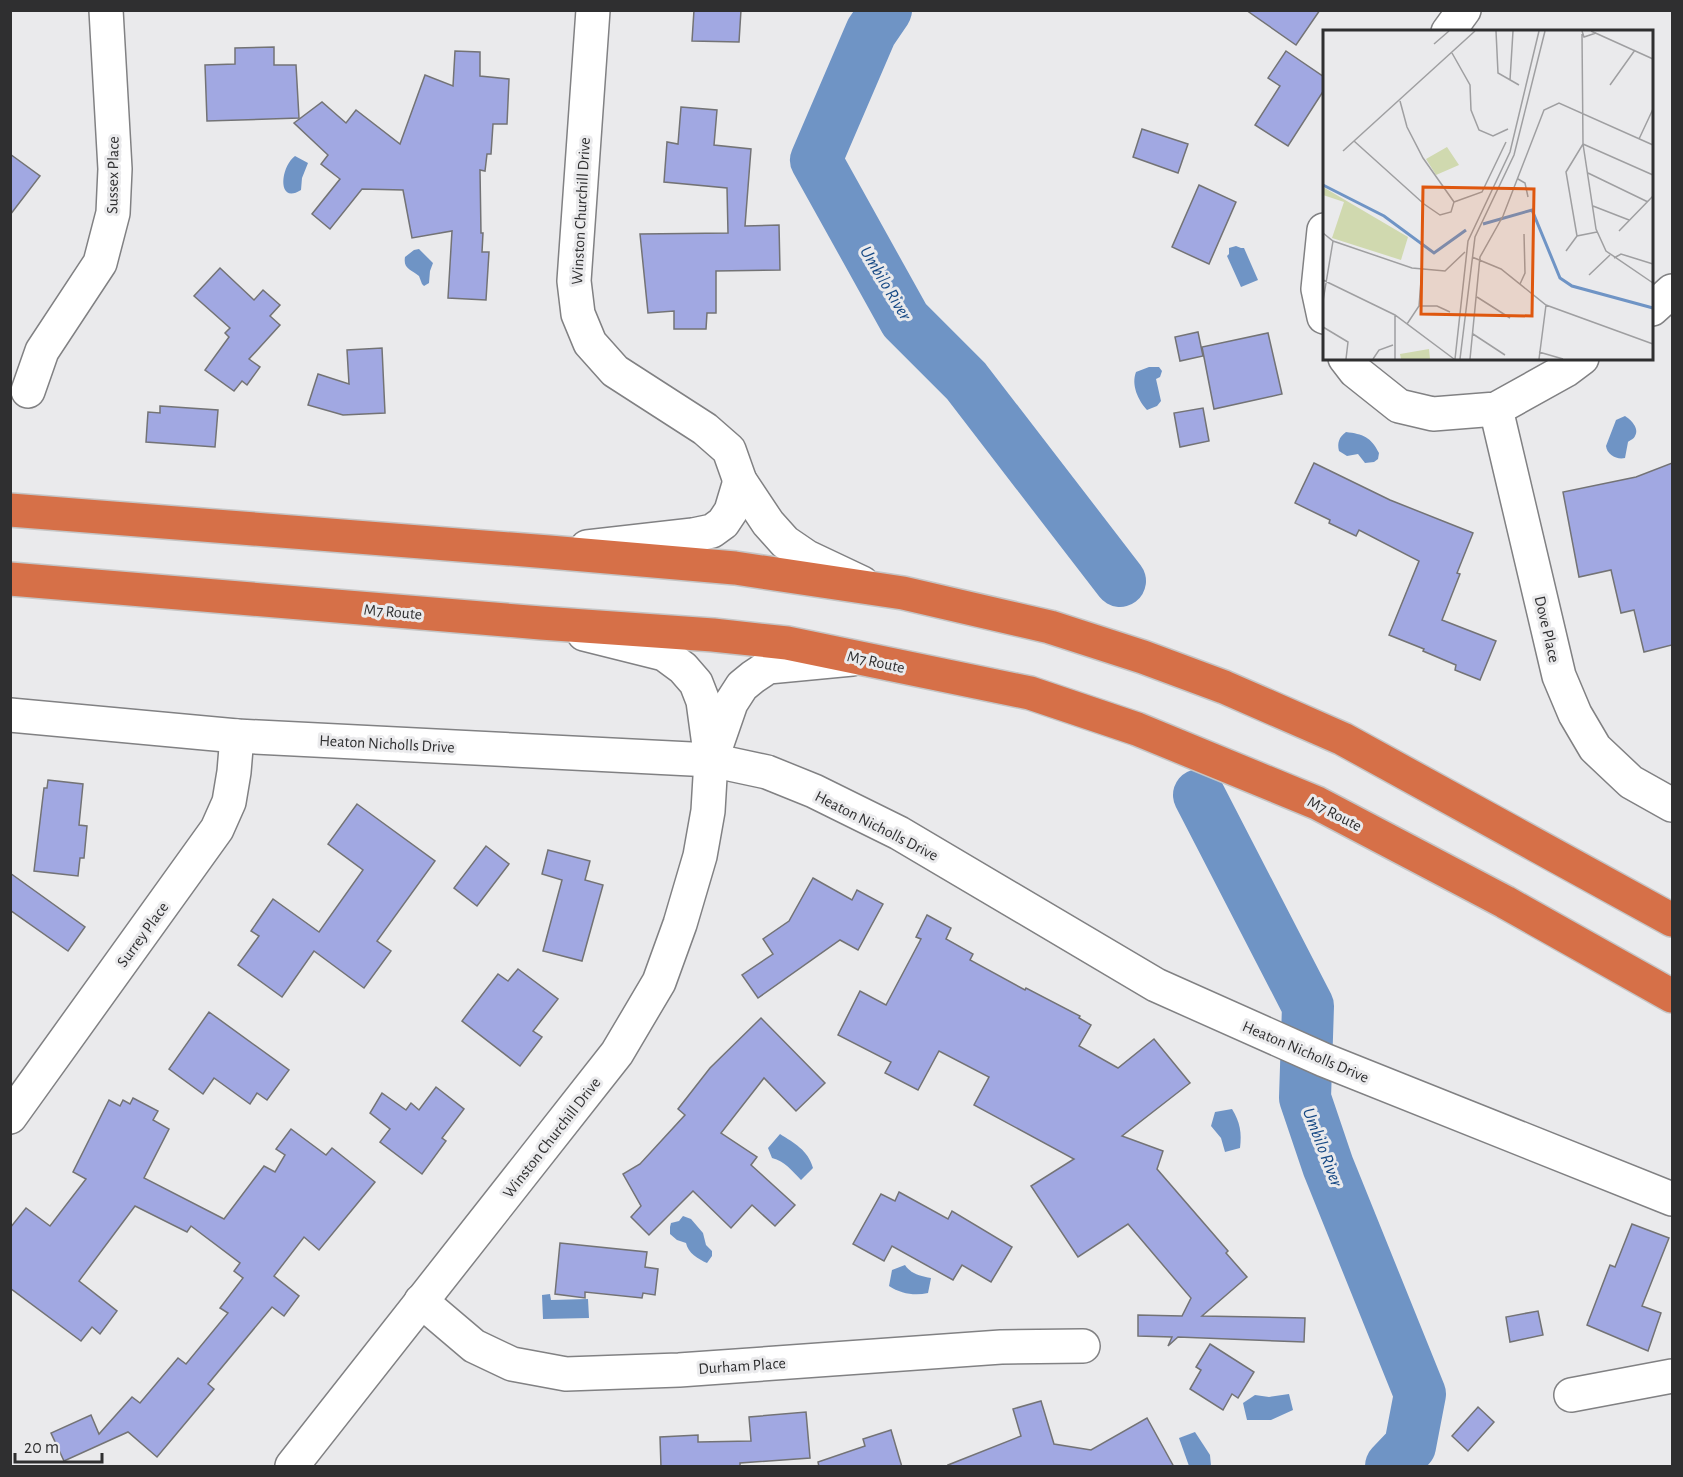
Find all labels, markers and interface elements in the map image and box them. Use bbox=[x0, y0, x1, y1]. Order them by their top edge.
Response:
inset map bbox=[1323, 30, 1653, 360]
street label: Sussex Place bbox=[104, 136, 122, 214]
street label: Winston Churchill Drive bbox=[569, 137, 593, 285]
water label: Umbilo River bbox=[856, 243, 915, 325]
street label: Dove Place bbox=[1532, 594, 1562, 664]
street label: M7 Route bbox=[363, 601, 423, 623]
street label: M7 Route bbox=[846, 648, 906, 676]
street label: Heaton Nicholls Drive bbox=[319, 732, 455, 756]
street label: Heaton Nicholls Drive bbox=[812, 788, 941, 864]
street label: M7 Route bbox=[1305, 793, 1364, 834]
street label: Surrey Place bbox=[114, 899, 172, 971]
street label: Heaton Nicholls Drive bbox=[1240, 1018, 1371, 1086]
street label: Winston Churchill Drive bbox=[500, 1074, 604, 1201]
water label: Umbilo River bbox=[1299, 1105, 1346, 1190]
street label: Durham Place bbox=[698, 1355, 786, 1377]
scale bar bbox=[15, 1426, 102, 1464]
text: 20 m bbox=[24, 1439, 59, 1457]

